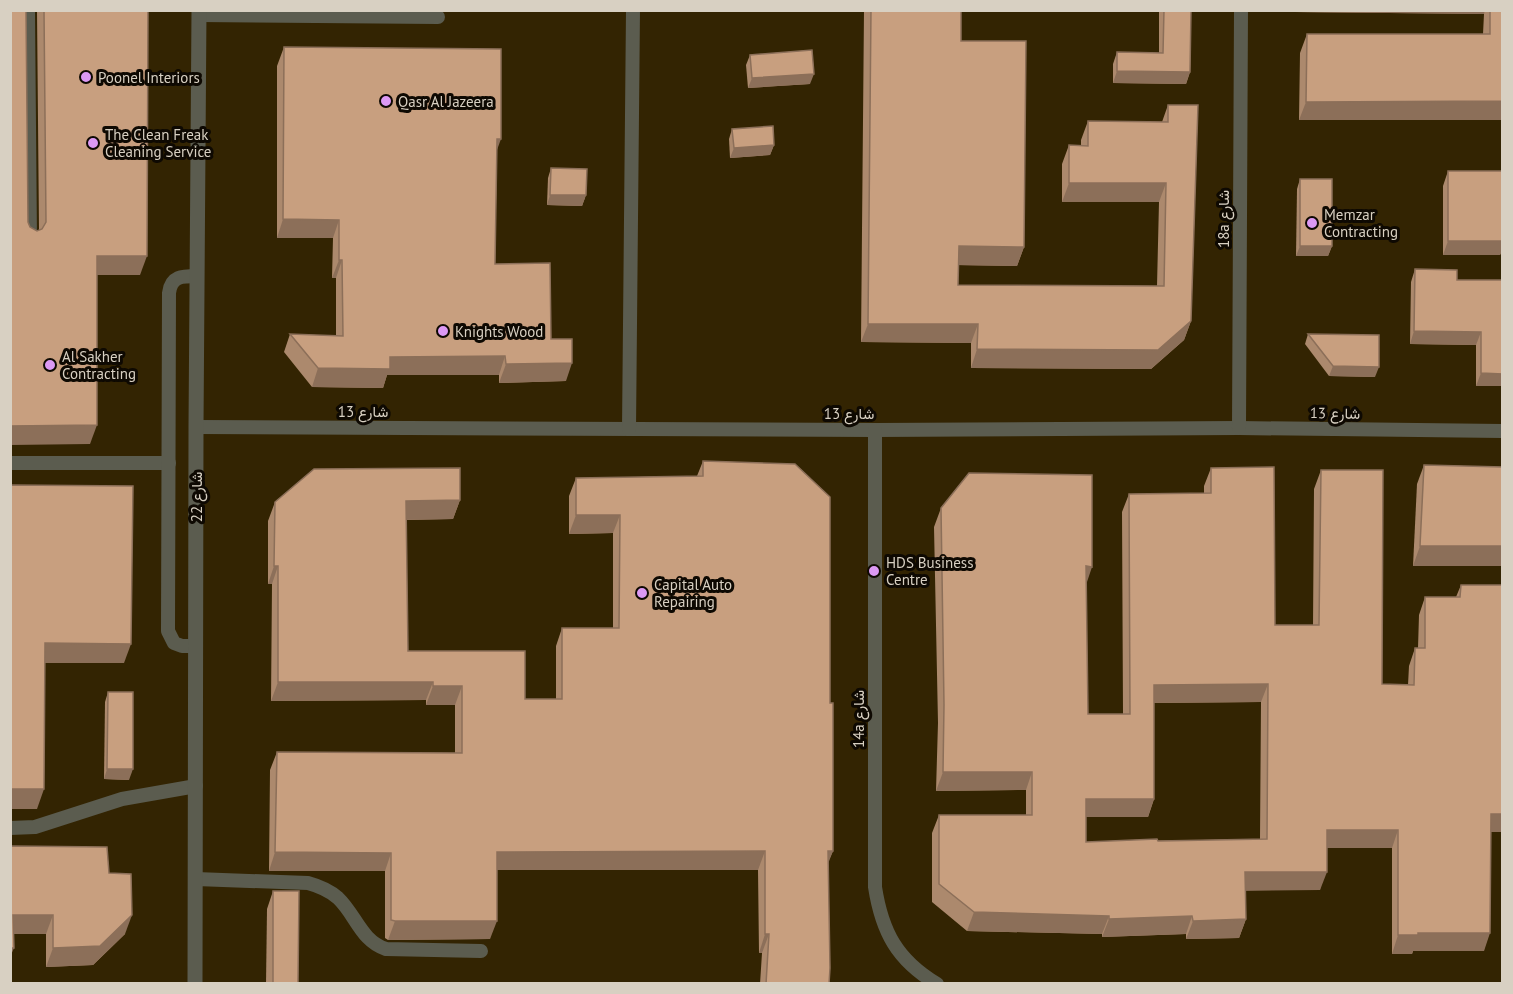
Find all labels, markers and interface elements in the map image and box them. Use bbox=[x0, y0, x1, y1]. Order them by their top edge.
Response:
place label: Poonel Interiors bbox=[98, 68, 200, 87]
marker: Poonel Interiors bbox=[79, 70, 93, 84]
place label: Qasr Al Jazeera bbox=[398, 92, 494, 111]
marker: Qasr Al Jazeera bbox=[379, 94, 393, 108]
place label: The Clean Freak Cleaning Service bbox=[105, 125, 211, 161]
marker: The Clean Freak Cleaning Service bbox=[86, 136, 100, 150]
street label: 18a شارع bbox=[1214, 190, 1235, 248]
place label: Memzar Contracting bbox=[1324, 205, 1398, 241]
marker: Memzar Contracting bbox=[1305, 216, 1319, 230]
place label: Knights Wood bbox=[455, 322, 543, 341]
marker: Knights Wood bbox=[436, 324, 450, 338]
place label: Al Sakher Contracting bbox=[62, 347, 136, 383]
marker: Al Sakher Contracting bbox=[43, 358, 57, 372]
street label: شارع 13 bbox=[338, 402, 388, 423]
street label: شارع 13 bbox=[1310, 403, 1361, 425]
street label: شارع 13 bbox=[824, 404, 874, 425]
street label: شارع 22 bbox=[187, 472, 208, 522]
place label: HDS Business Centre bbox=[886, 553, 974, 589]
marker: HDS Business Centre bbox=[867, 564, 881, 578]
place label: Capital Auto Repairing bbox=[654, 575, 732, 611]
marker: Capital Auto Repairing bbox=[635, 586, 649, 600]
street label: 14a شارع bbox=[849, 690, 870, 748]

